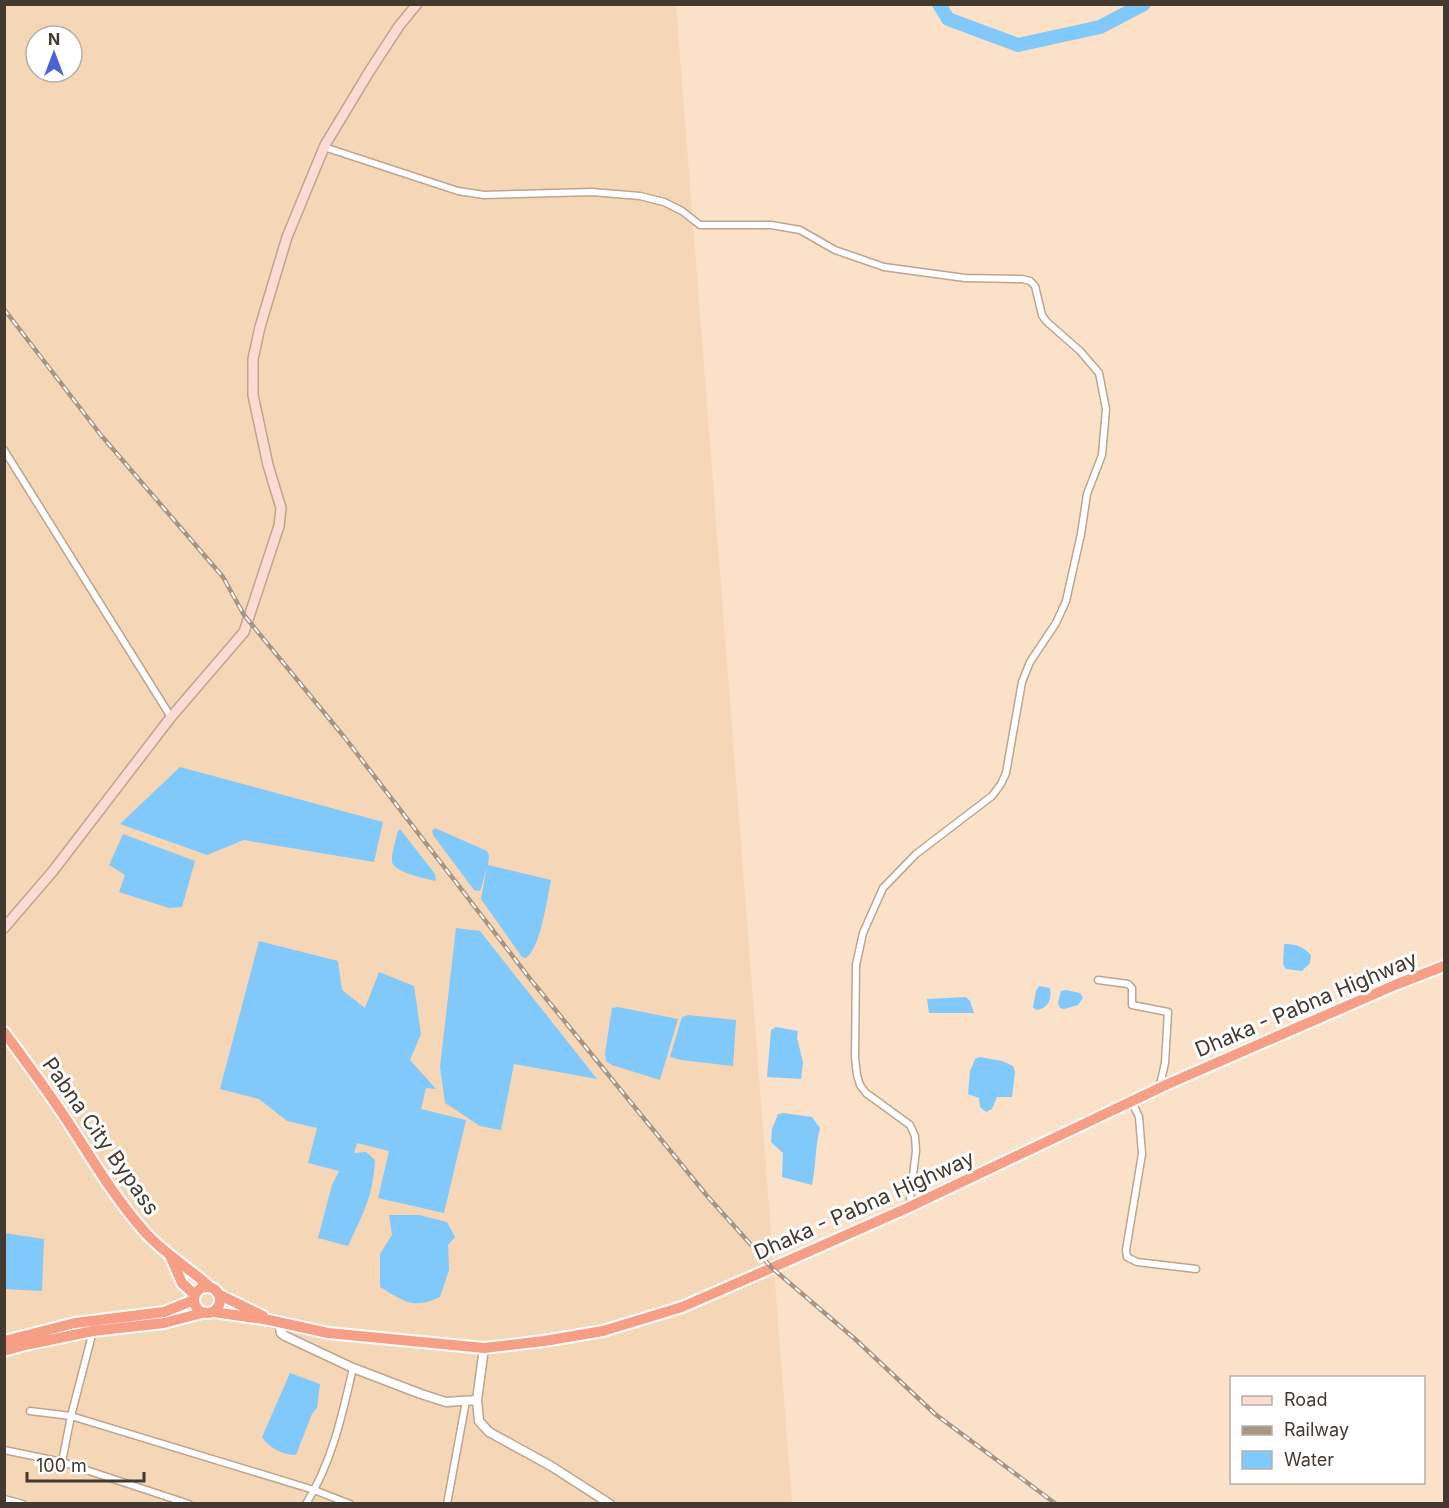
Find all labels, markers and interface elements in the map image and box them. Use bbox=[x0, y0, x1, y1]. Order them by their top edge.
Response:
north arrow bbox=[24, 24, 84, 84]
text: N bbox=[48, 29, 60, 49]
street label: Dhaka - Pabna Highway bbox=[1191, 946, 1421, 1062]
street label: Pabna City Bypass bbox=[37, 1053, 165, 1219]
street label: Dhaka - Pabna Highway bbox=[750, 1145, 978, 1265]
legend bbox=[1230, 1376, 1425, 1484]
text: Road bbox=[1284, 1389, 1327, 1410]
text: Railway bbox=[1284, 1419, 1349, 1440]
scale bar bbox=[27, 1445, 144, 1483]
text: Water bbox=[1284, 1449, 1334, 1470]
text: 100 m bbox=[36, 1455, 87, 1476]

